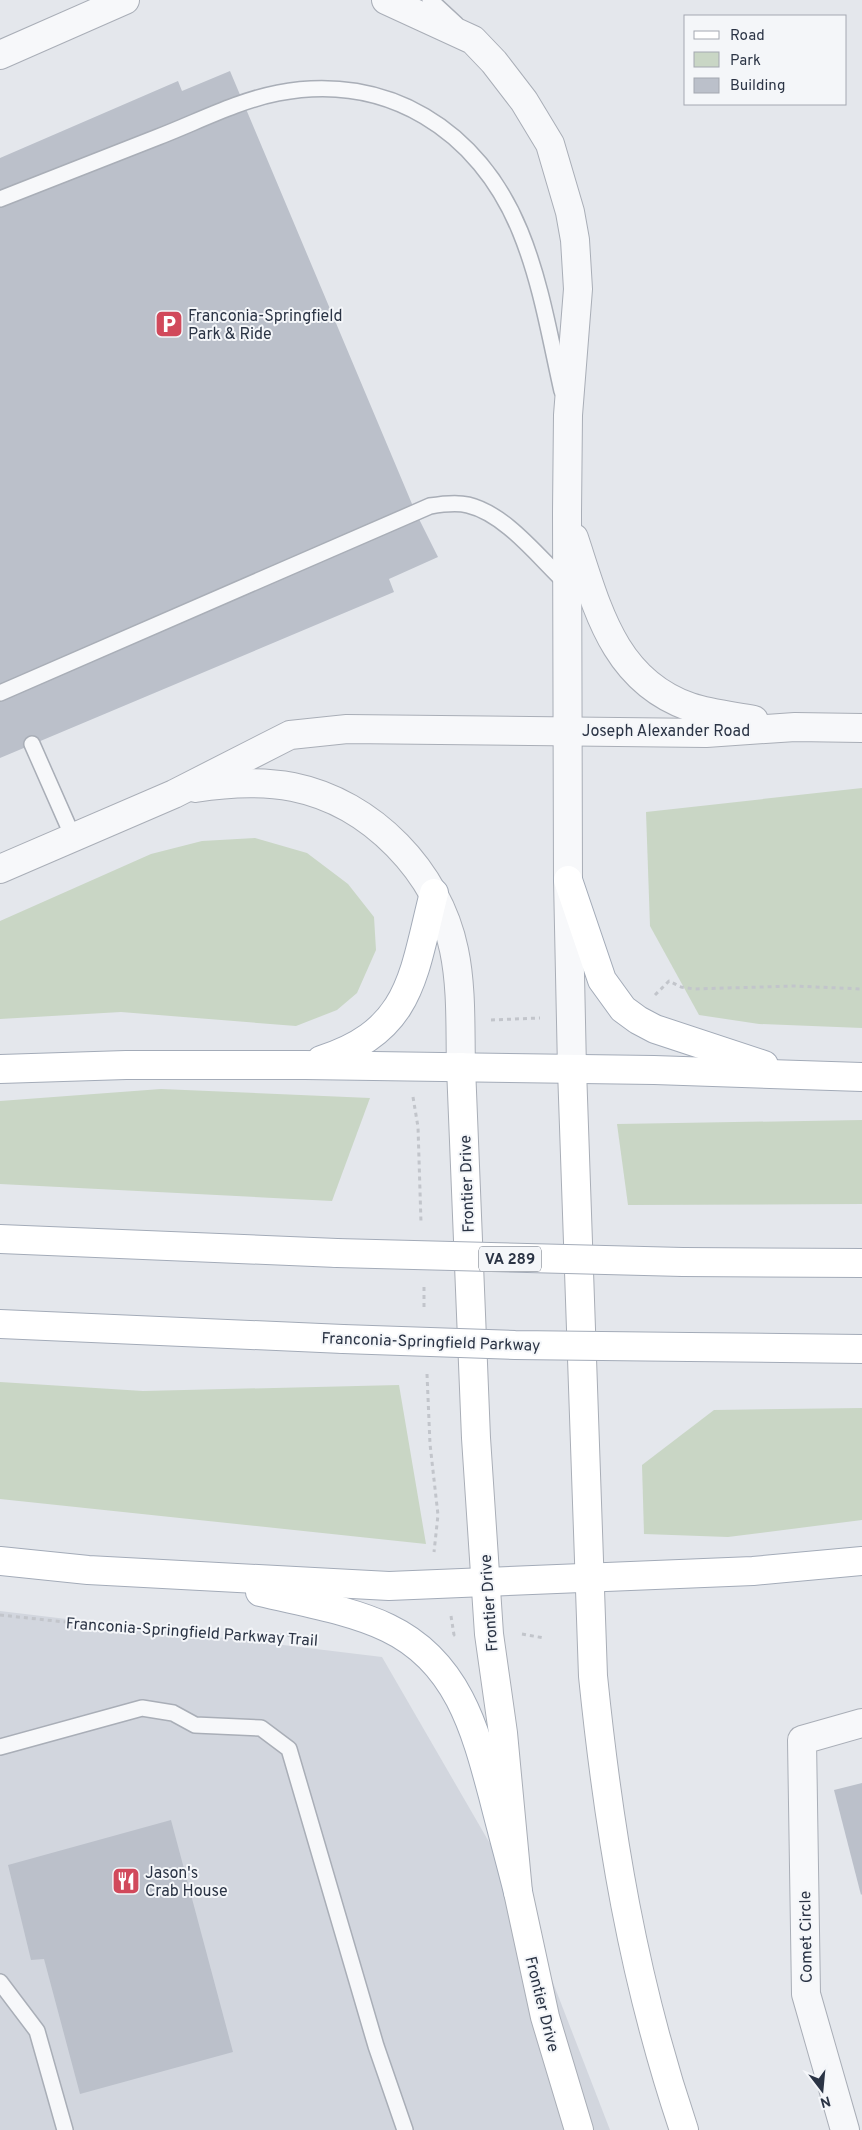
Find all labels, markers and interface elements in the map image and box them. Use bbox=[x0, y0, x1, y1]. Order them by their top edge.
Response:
legend bbox=[684, 15, 847, 105]
text: Road bbox=[730, 27, 765, 46]
text: Park bbox=[730, 52, 761, 71]
text: Building bbox=[730, 77, 785, 96]
place label: Franconia-Springfield Park & Ride bbox=[188, 307, 342, 345]
parking icon: Franconia-Springfield Park & Ride bbox=[154, 309, 184, 339]
street label: Joseph Alexander Road bbox=[582, 722, 750, 742]
street label: Frontier Drive bbox=[456, 1135, 480, 1233]
road number: VA 289 bbox=[479, 1246, 541, 1272]
street label: Franconia-Springfield Parkway bbox=[321, 1329, 541, 1357]
street label: Frontier Drive bbox=[477, 1553, 503, 1652]
street label: Franconia-Springfield Parkway Trail bbox=[65, 1614, 319, 1652]
place label: Jason's Crab House bbox=[145, 1864, 228, 1902]
restaurant icon: Jason's Crab House bbox=[111, 1866, 141, 1896]
street label: Comet Circle bbox=[796, 1891, 818, 1983]
street label: Frontier Drive bbox=[520, 1955, 563, 2054]
north arrow bbox=[797, 2065, 847, 2115]
text: N bbox=[818, 2091, 832, 2111]

